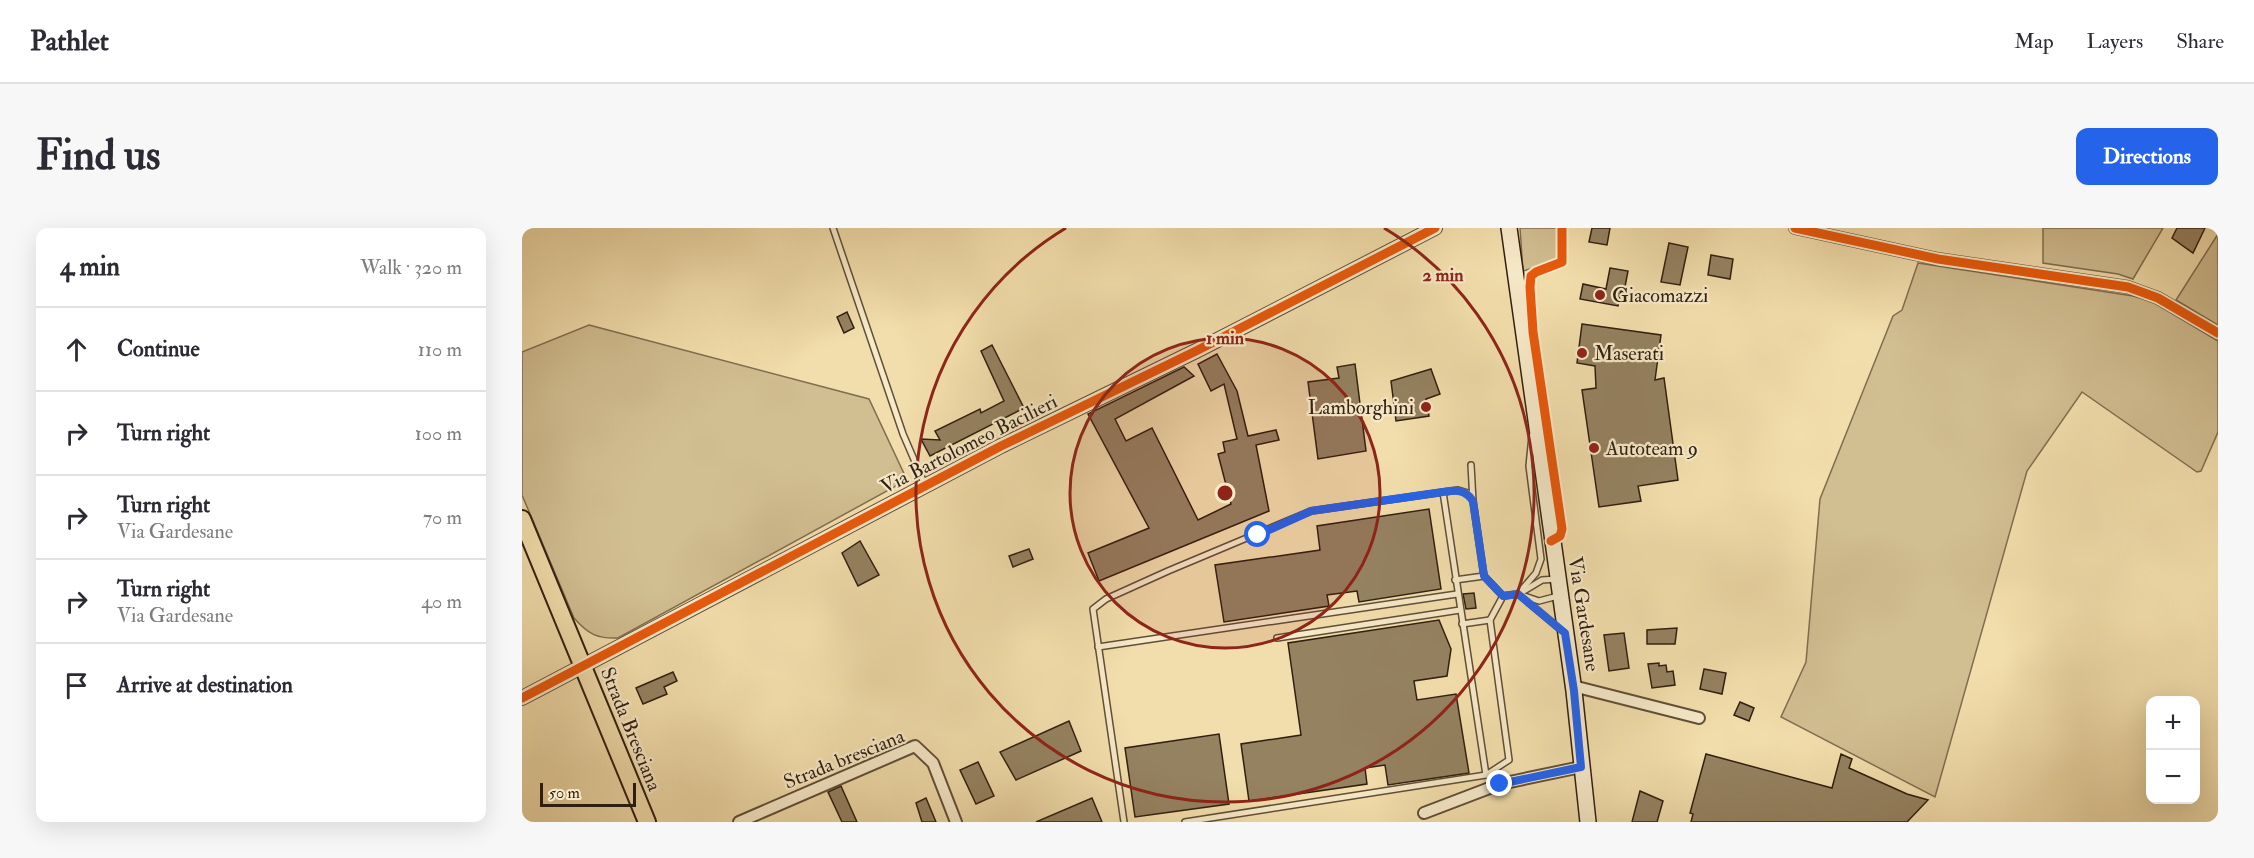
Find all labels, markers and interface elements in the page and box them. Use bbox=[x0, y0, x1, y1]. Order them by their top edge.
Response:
text: Pathlet bbox=[30, 24, 109, 59]
text: Map bbox=[2014, 28, 2054, 55]
text: Layers bbox=[2087, 28, 2143, 55]
text: Share bbox=[2176, 28, 2224, 55]
button: Directions bbox=[2076, 128, 2218, 185]
text: Find us bbox=[36, 130, 160, 182]
text: 4 min bbox=[60, 251, 120, 283]
text: Walk · 320 m bbox=[360, 255, 462, 280]
text: 2 min bbox=[1423, 264, 1464, 287]
place label: Giacomazzi bbox=[1612, 283, 1708, 308]
marker: Giacomazzi bbox=[1593, 288, 1607, 302]
text: 1 min bbox=[1206, 327, 1245, 350]
icon: ahead bbox=[60, 333, 93, 366]
text: Continue bbox=[117, 335, 200, 363]
text: 110 m bbox=[418, 337, 462, 362]
place label: Maserati bbox=[1594, 341, 1664, 366]
marker: Maserati bbox=[1575, 346, 1589, 360]
street label: Via Bartolomeo Bacilieri bbox=[876, 389, 1062, 499]
place label: Lamborghini bbox=[1308, 395, 1414, 420]
marker: Lamborghini bbox=[1419, 400, 1433, 414]
icon: right bbox=[60, 417, 93, 450]
text: Turn right bbox=[117, 419, 210, 447]
text: 100 m bbox=[415, 421, 462, 446]
place label: Autoteam 9 bbox=[1605, 436, 1698, 461]
marker: Autoteam 9 bbox=[1587, 441, 1601, 455]
centre of rings bbox=[1215, 483, 1235, 503]
text: Turn right bbox=[117, 491, 210, 519]
icon: right bbox=[60, 501, 93, 534]
text: 70 m bbox=[423, 505, 462, 530]
text: Via Gardesane bbox=[117, 519, 233, 544]
route start bbox=[1244, 521, 1270, 547]
street label: Via Gardesane bbox=[1563, 555, 1605, 673]
text: Turn right bbox=[117, 575, 210, 603]
icon: right bbox=[60, 585, 93, 618]
text: 40 m bbox=[421, 589, 462, 614]
text: Via Gardesane bbox=[117, 603, 233, 628]
street label: Strada Bresciana bbox=[595, 663, 667, 795]
icon: arrive bbox=[60, 669, 93, 702]
text: Arrive at destination bbox=[117, 671, 293, 699]
map controls bbox=[2146, 696, 2200, 804]
button: + bbox=[2146, 696, 2200, 750]
street label: Strada bresciana bbox=[780, 723, 909, 795]
button: − bbox=[2146, 750, 2200, 804]
route end bbox=[1486, 770, 1512, 796]
scale bar bbox=[540, 780, 636, 808]
text: 50 m bbox=[549, 783, 580, 803]

